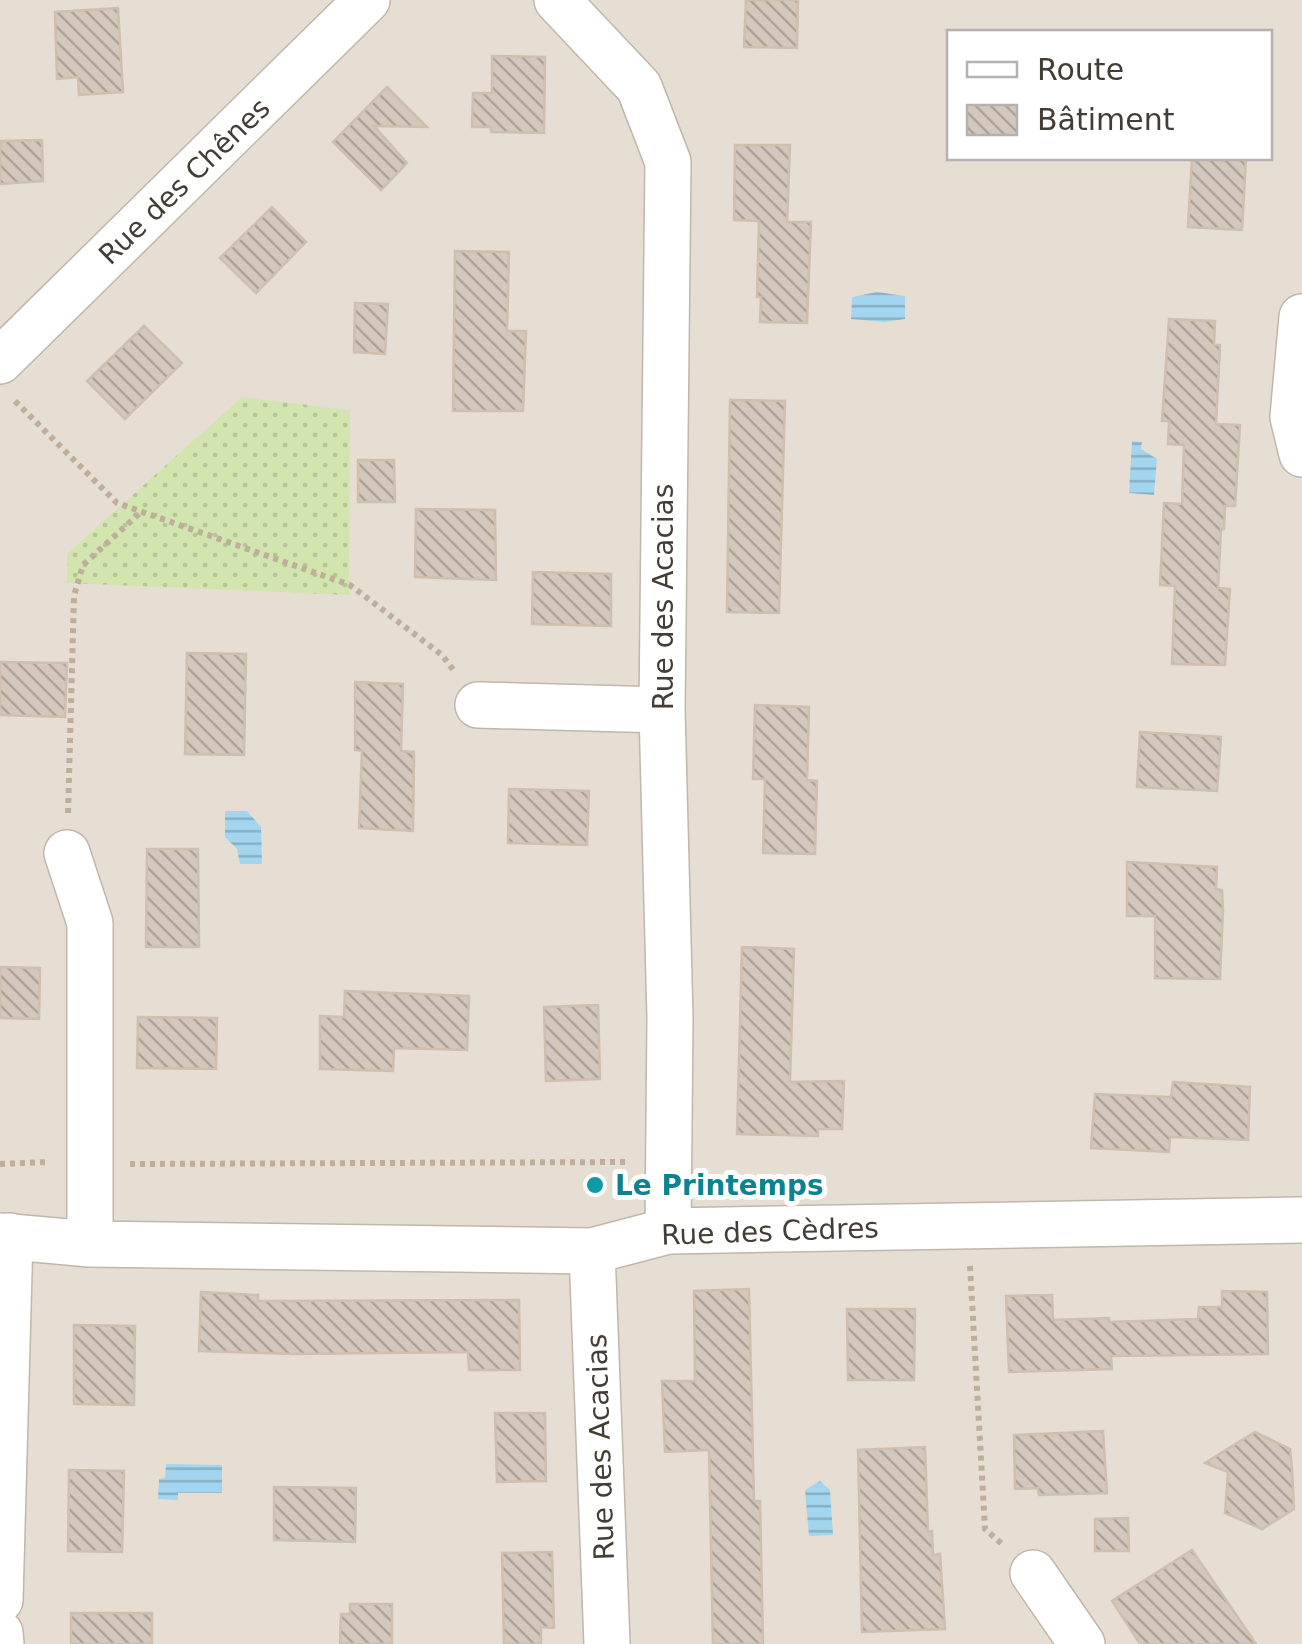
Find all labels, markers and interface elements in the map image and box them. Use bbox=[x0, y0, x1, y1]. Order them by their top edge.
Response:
legend bbox=[947, 30, 1272, 160]
text: Route bbox=[1037, 52, 1124, 87]
street label: Rue des Chênes bbox=[92, 91, 277, 271]
text: Bâtiment bbox=[1037, 102, 1175, 137]
street label: Rue des Acacias bbox=[647, 484, 680, 710]
place label: Le Printemps bbox=[615, 1169, 824, 1202]
marker: Le Printemps bbox=[584, 1174, 606, 1196]
street label: Rue des Cèdres bbox=[661, 1211, 879, 1252]
street label: Rue des Acacias bbox=[580, 1333, 621, 1561]

